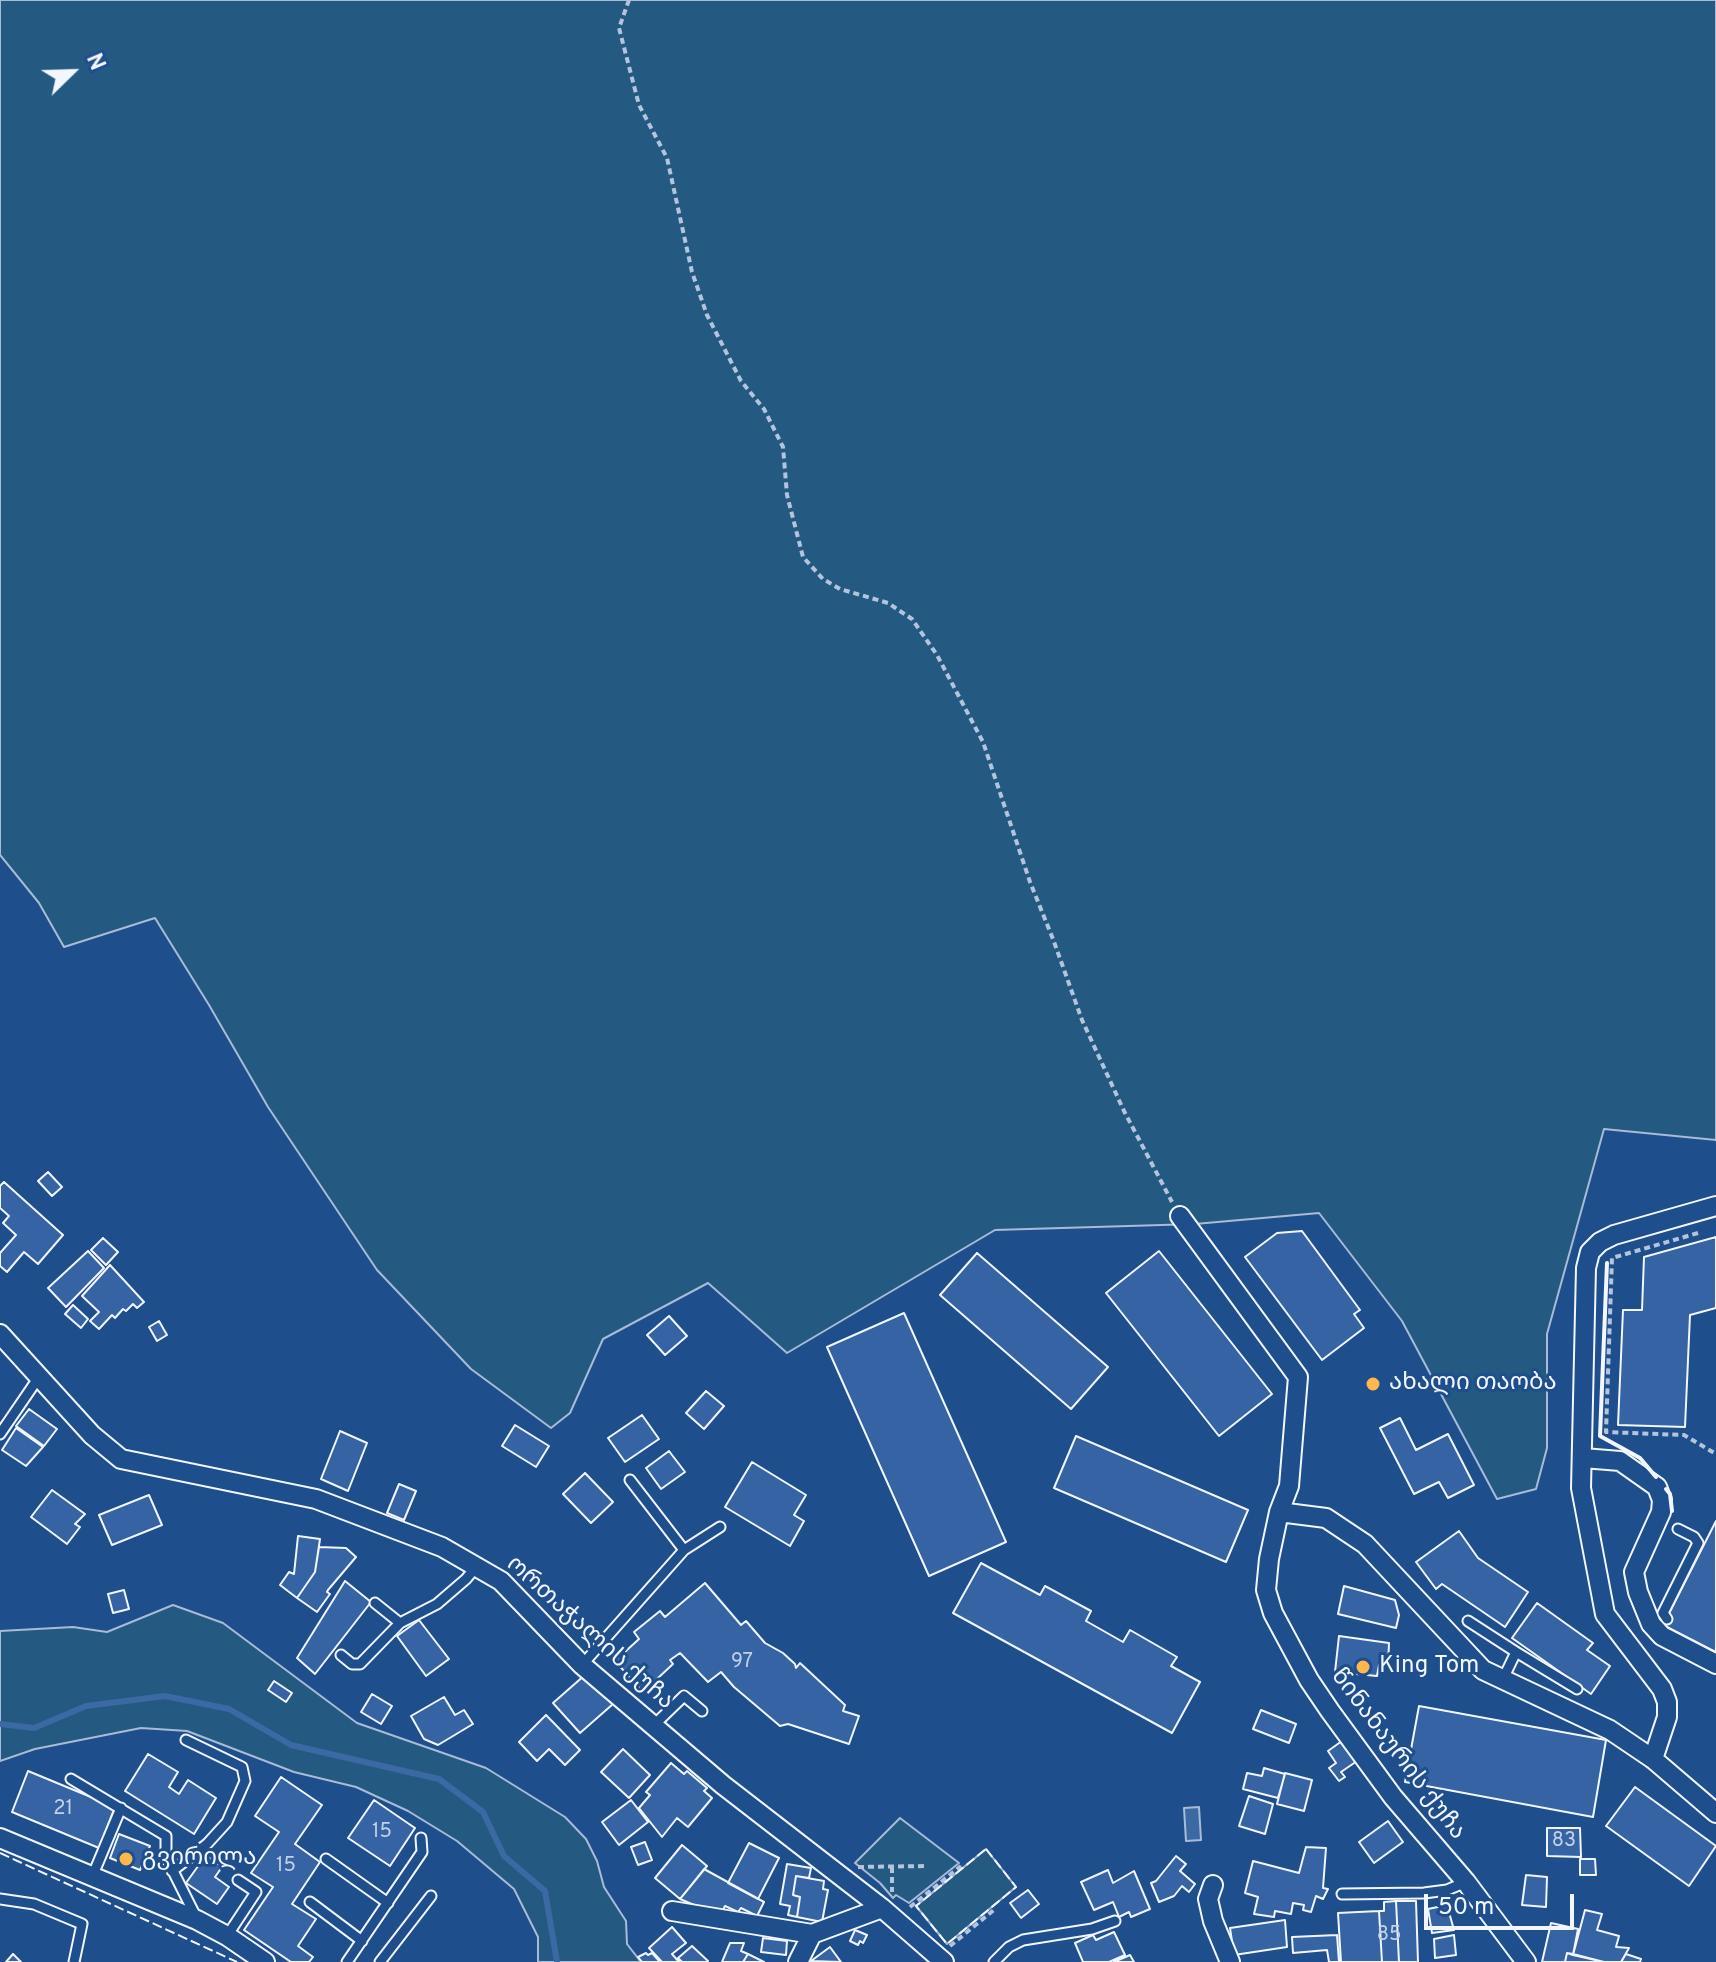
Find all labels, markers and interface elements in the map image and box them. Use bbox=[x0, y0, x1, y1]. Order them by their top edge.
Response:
north arrow bbox=[32, 32, 112, 112]
text: N bbox=[79, 50, 110, 75]
place label: ახალი თაობა bbox=[1389, 1370, 1557, 1398]
marker: ახალი თაობა bbox=[1364, 1375, 1382, 1393]
street label: ორთაჭალის ქუჩა bbox=[499, 1551, 679, 1717]
house number: 97 bbox=[731, 1651, 753, 1675]
place label: King Tom bbox=[1379, 1653, 1479, 1681]
marker: King Tom bbox=[1354, 1658, 1372, 1676]
street label: წინანაურის ქუჩა bbox=[1323, 1664, 1471, 1846]
house number: 21 bbox=[53, 1798, 73, 1822]
house number: 15 bbox=[372, 1821, 392, 1845]
house number: 83 bbox=[1552, 1830, 1576, 1854]
place label: გვირილა bbox=[142, 1845, 256, 1873]
marker: გვირილა bbox=[117, 1850, 135, 1868]
house number: 15 bbox=[276, 1855, 296, 1879]
scale bar bbox=[1428, 1878, 1578, 1928]
text: 50 m bbox=[1438, 1893, 1494, 1923]
house number: 85 bbox=[1377, 1924, 1401, 1948]

